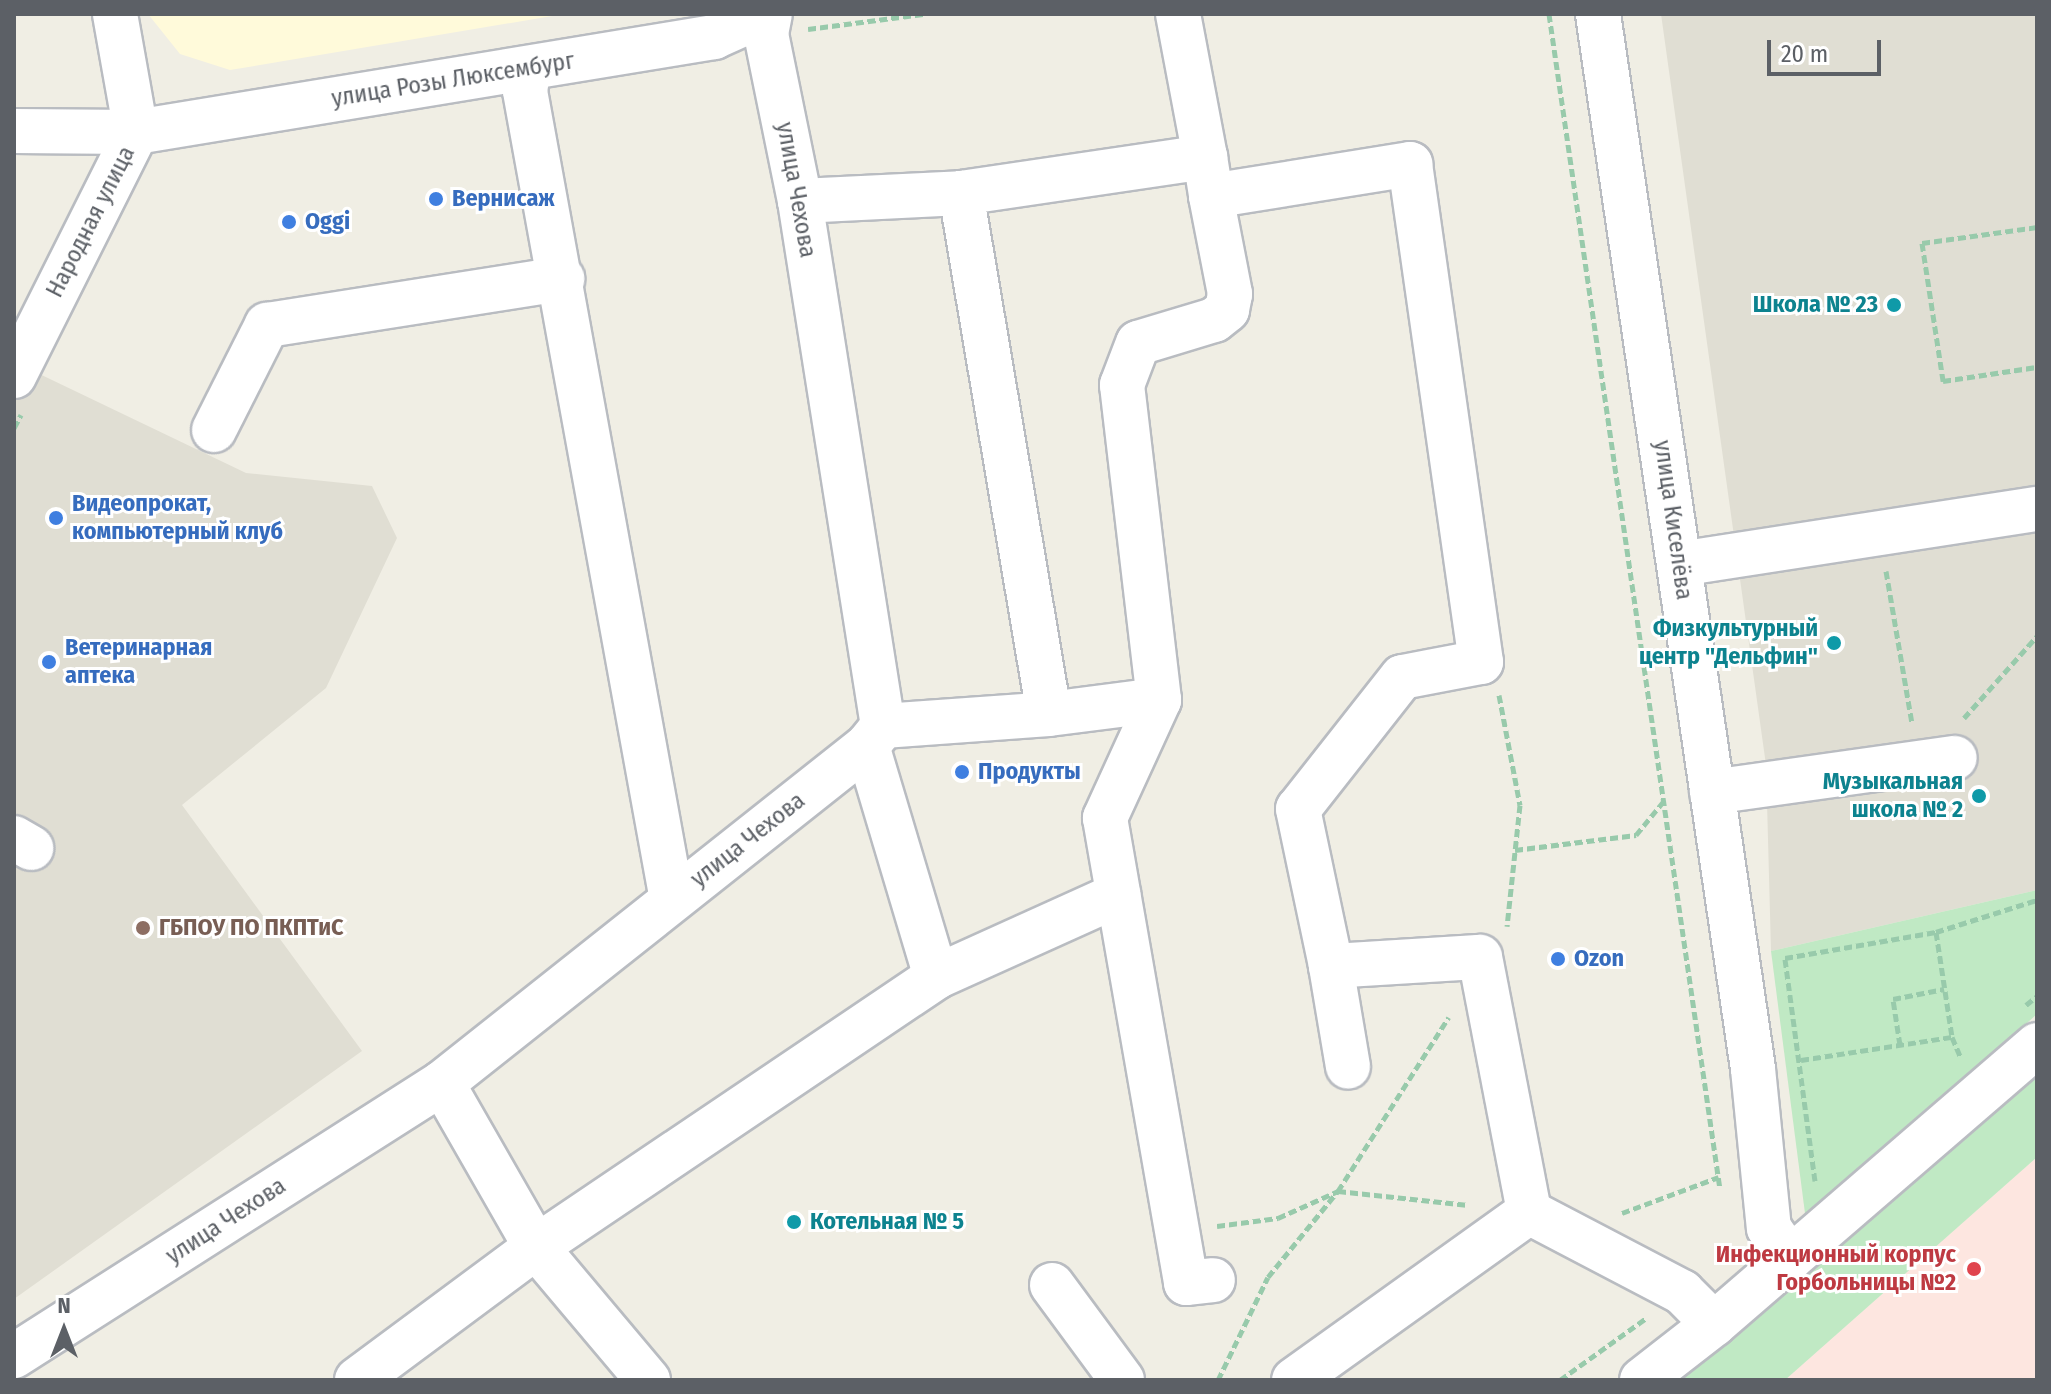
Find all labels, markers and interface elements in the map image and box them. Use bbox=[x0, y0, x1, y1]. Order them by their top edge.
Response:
scale bar bbox=[1771, 24, 1885, 74]
text: 20 m bbox=[1781, 40, 1828, 68]
street label: улица Розы Люксембург bbox=[330, 47, 576, 113]
street label: улица Чехова bbox=[770, 120, 822, 260]
street label: Народная улица bbox=[41, 142, 141, 302]
place label: Вернисаж bbox=[452, 185, 555, 213]
marker: Вернисаж bbox=[427, 190, 445, 208]
place label: Oggi bbox=[305, 208, 350, 236]
marker: Oggi bbox=[280, 213, 298, 231]
place label: Школа № 23 bbox=[1753, 291, 1878, 319]
marker: Школа № 23 bbox=[1885, 296, 1903, 314]
street label: улица Киселёва bbox=[1648, 438, 1698, 602]
place label: Видеопрокат, компьютерный клуб bbox=[72, 490, 283, 546]
marker: Видеопрокат, компьютерный клуб bbox=[47, 509, 65, 527]
place label: Физкультурный центр "Дельфин" bbox=[1639, 615, 1818, 671]
place label: Ветеринарная аптека bbox=[65, 634, 212, 690]
marker: Физкультурный центр "Дельфин" bbox=[1825, 634, 1843, 652]
marker: Ветеринарная аптека bbox=[40, 653, 58, 671]
place label: Продукты bbox=[978, 758, 1081, 786]
marker: Продукты bbox=[953, 763, 971, 781]
place label: Музыкальная школа № 2 bbox=[1823, 768, 1963, 824]
street label: улица Чехова bbox=[685, 786, 811, 894]
marker: Музыкальная школа № 2 bbox=[1970, 787, 1988, 805]
place label: ГБПОУ ПО ПКПТиС bbox=[159, 914, 344, 942]
marker: ГБПОУ ПО ПКПТиС bbox=[134, 919, 152, 937]
place label: Ozon bbox=[1574, 945, 1624, 973]
marker: Ozon bbox=[1549, 950, 1567, 968]
street label: улица Чехова bbox=[161, 1172, 291, 1270]
place label: Котельная № 5 bbox=[810, 1208, 964, 1236]
marker: Котельная № 5 bbox=[785, 1213, 803, 1231]
place label: Инфекционный корпус Горбольницы №2 bbox=[1716, 1241, 1956, 1297]
marker: Инфекционный корпус Горбольницы №2 bbox=[1963, 1258, 1985, 1280]
north arrow bbox=[24, 1290, 104, 1370]
text: N bbox=[57, 1292, 71, 1319]

